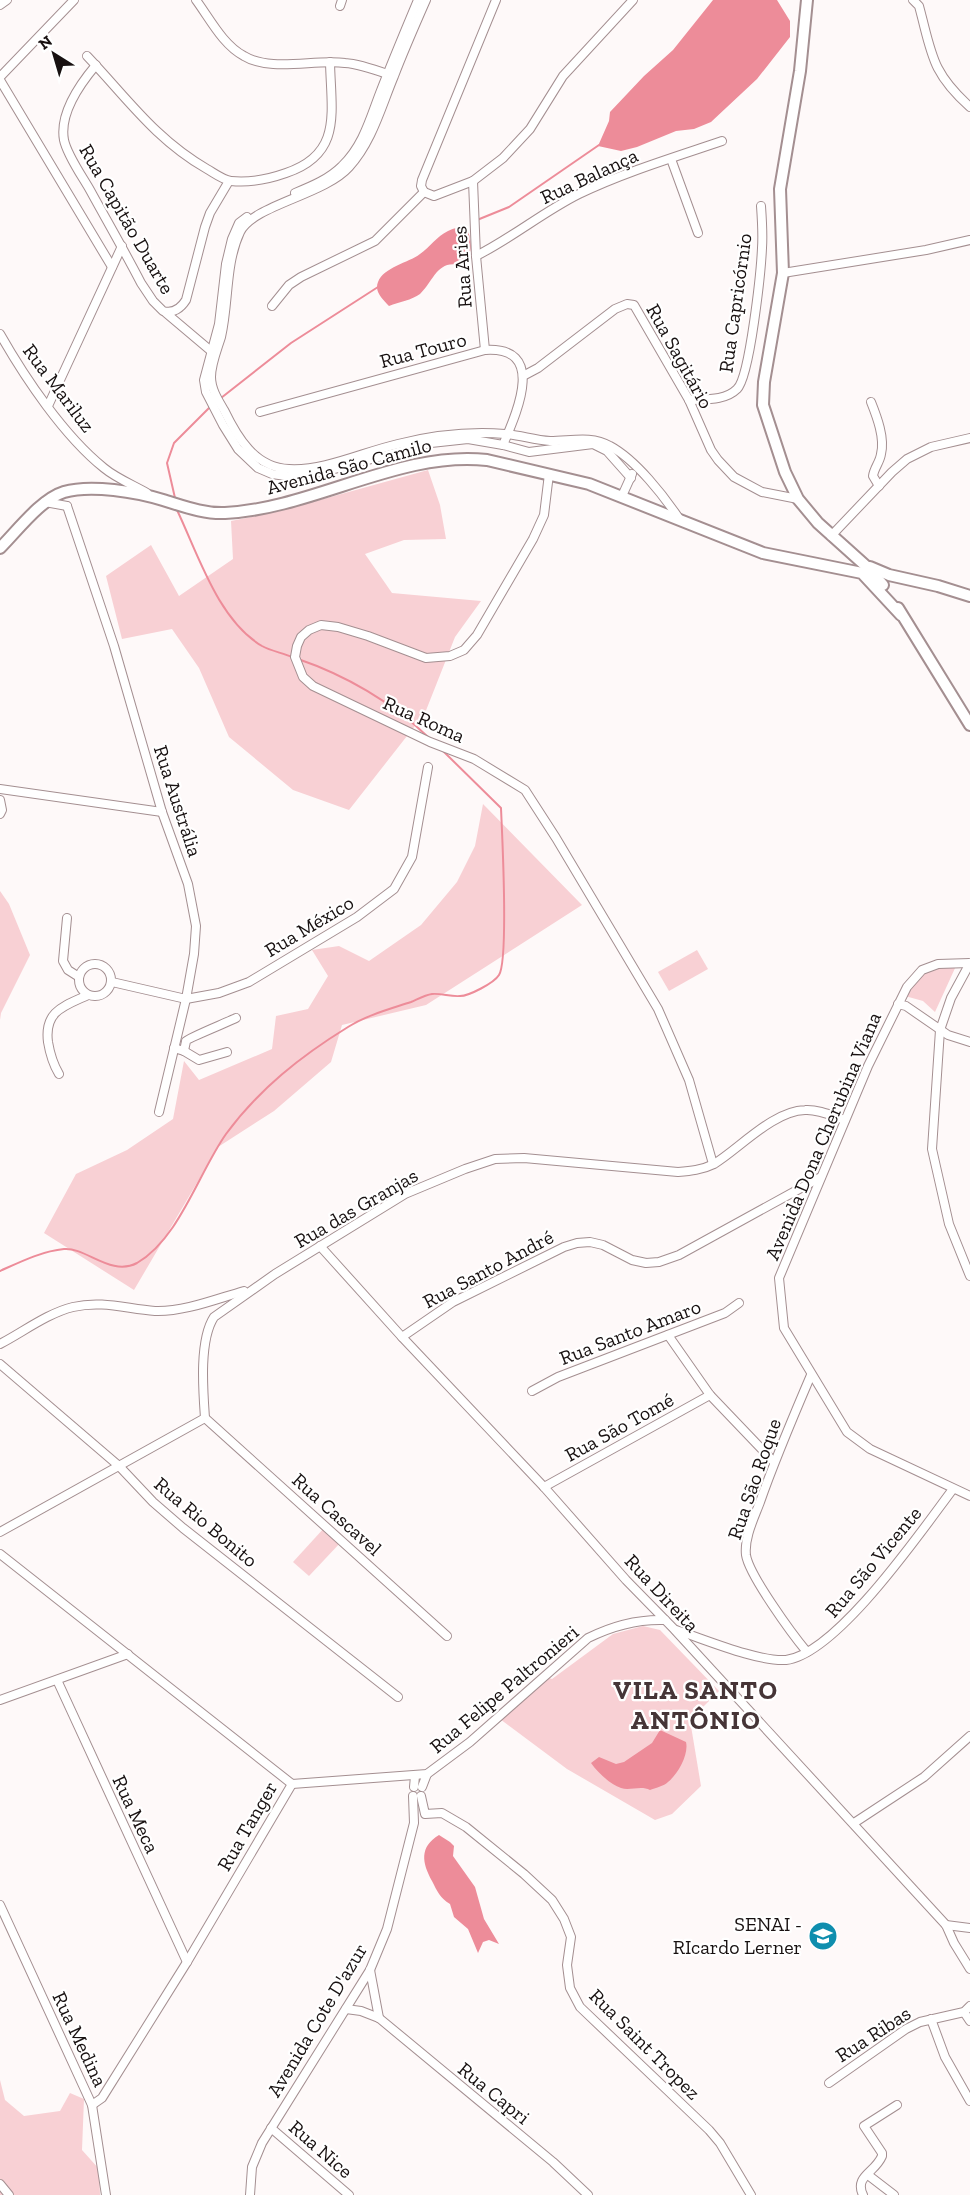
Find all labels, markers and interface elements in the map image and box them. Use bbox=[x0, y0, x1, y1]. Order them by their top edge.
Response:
north arrow bbox=[24, 24, 84, 84]
text: N bbox=[35, 31, 56, 54]
street label: Rua Capitão Duarte bbox=[74, 140, 180, 298]
street label: Rua Balança bbox=[536, 143, 642, 209]
street label: Rua Aries bbox=[447, 225, 477, 309]
street label: Rua Capricórnio bbox=[713, 232, 757, 374]
street label: Rua Sagitário bbox=[641, 299, 719, 413]
street label: Rua Touro bbox=[377, 327, 469, 373]
street label: Rua Mariluz bbox=[18, 339, 100, 437]
street label: Avenida São Camilo bbox=[264, 432, 434, 500]
street label: Rua Roma bbox=[379, 690, 469, 748]
street label: Rua Austrália bbox=[149, 742, 207, 860]
street label: Rua México bbox=[260, 890, 358, 962]
street label: Avenida Dona Cherubina Viana bbox=[760, 1008, 886, 1264]
street label: Rua das Granjas bbox=[290, 1163, 422, 1253]
street label: Rua Santo André bbox=[419, 1225, 557, 1313]
street label: Rua Santo Amaro bbox=[556, 1294, 704, 1370]
street label: Rua São Tomé bbox=[560, 1387, 678, 1467]
street label: Rua São Roque bbox=[722, 1415, 786, 1543]
street label: Rua Cascavel bbox=[287, 1468, 387, 1560]
street label: Rua Rio Bonito bbox=[149, 1472, 263, 1572]
street label: Rua São Vicente bbox=[820, 1502, 926, 1622]
street label: Rua Direita bbox=[620, 1549, 704, 1637]
street label: Rua Felipe Paltronieri bbox=[425, 1620, 584, 1758]
district label: VILA SANTO ANTÔNIO bbox=[613, 1674, 779, 1736]
street label: Rua Meca bbox=[108, 1771, 165, 1857]
street label: Rua Tanger bbox=[212, 1777, 282, 1875]
place label: SENAI - RIcardo Lerner bbox=[673, 1912, 802, 1959]
school or university icon: SENAI - RIcardo Lerner bbox=[807, 1920, 839, 1952]
street label: Avenida Cote D'azur bbox=[262, 1939, 372, 2101]
street label: Rua Saint Tropez bbox=[584, 1983, 706, 2105]
street label: Rua Medina bbox=[48, 1988, 113, 2091]
street label: Rua Ribas bbox=[831, 2001, 915, 2067]
street label: Rua Capri bbox=[453, 2057, 535, 2129]
street label: Rua Nice bbox=[284, 2115, 358, 2183]

